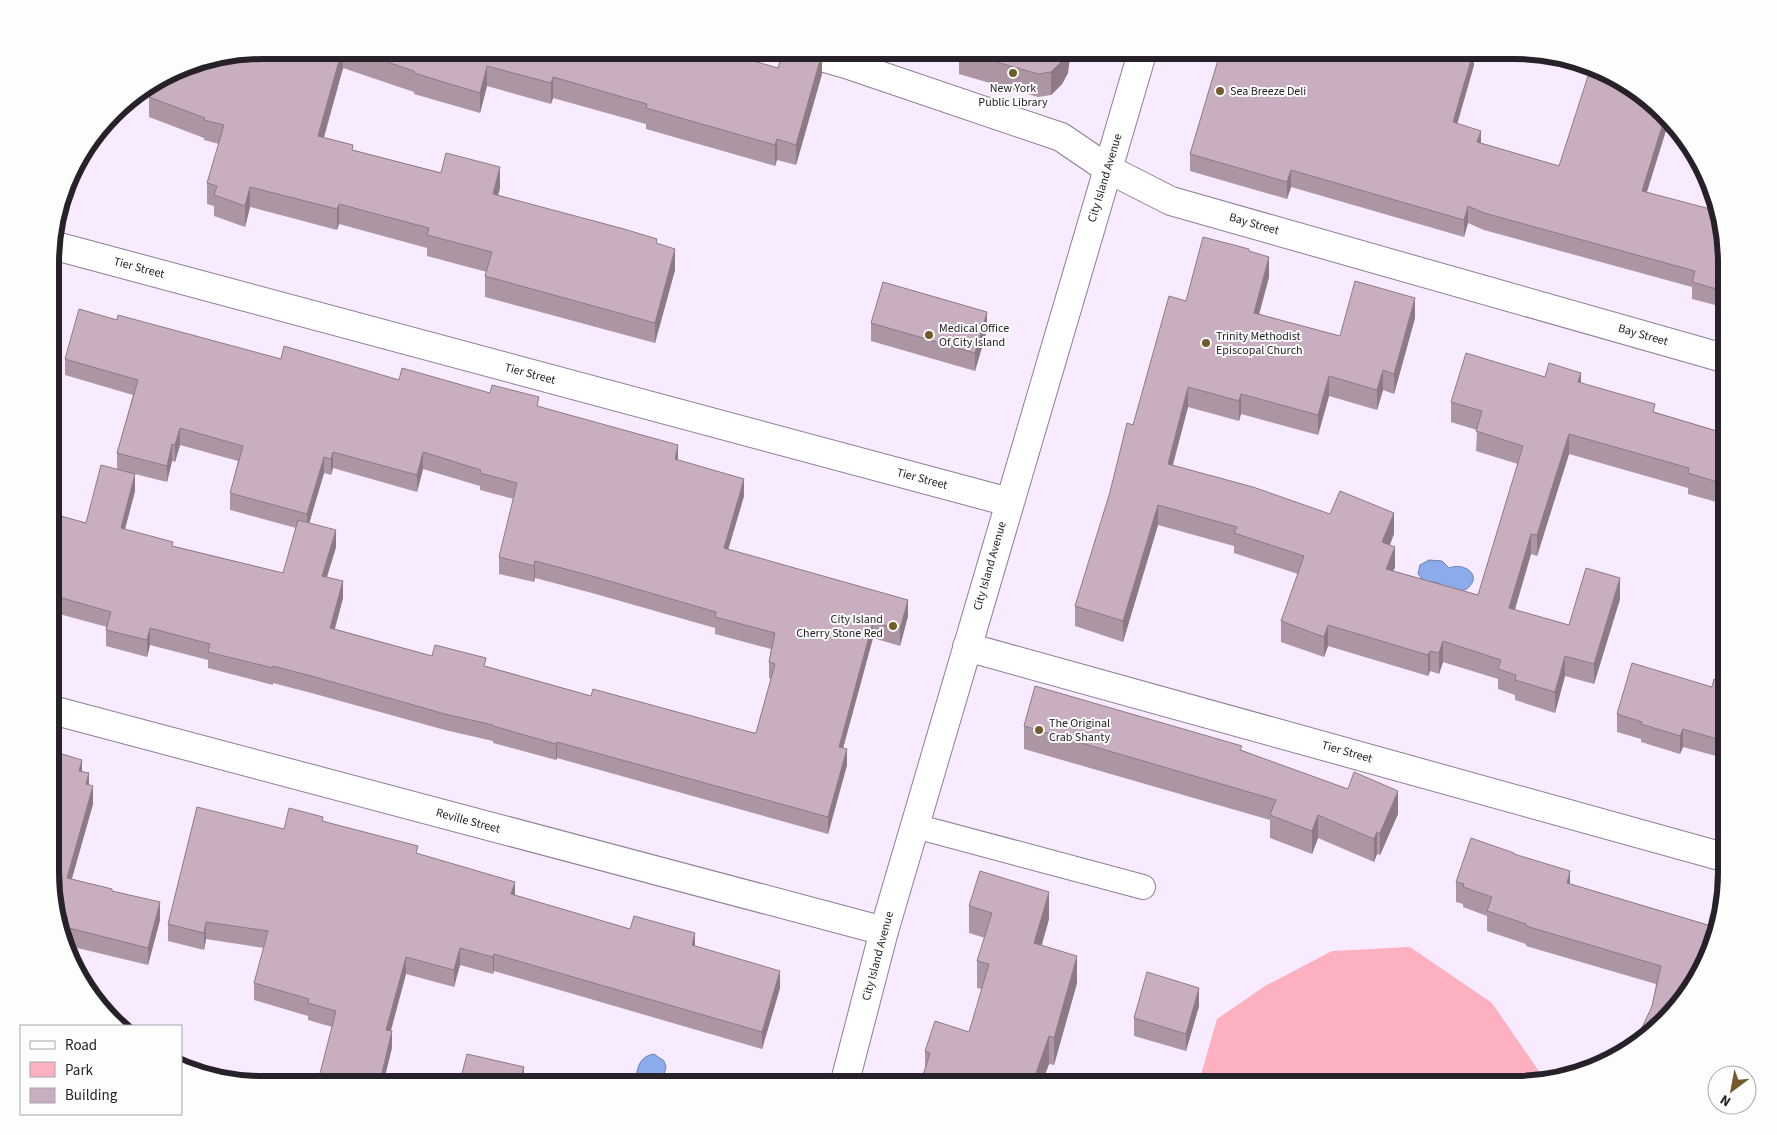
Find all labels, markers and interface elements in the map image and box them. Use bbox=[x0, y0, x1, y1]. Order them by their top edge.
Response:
marker: New York Public Library bbox=[1007, 67, 1019, 79]
place label: New York Public Library bbox=[978, 80, 1048, 111]
place label: Sea Breeze Deli bbox=[1230, 83, 1306, 100]
marker: Sea Breeze Deli bbox=[1214, 85, 1226, 97]
street label: City Island Avenue bbox=[1083, 132, 1127, 224]
street label: Bay Street bbox=[1227, 209, 1281, 239]
street label: Tier Street bbox=[112, 253, 166, 283]
place label: Medical Office Of City Island bbox=[939, 320, 1009, 351]
street label: Bay Street bbox=[1616, 320, 1670, 350]
place label: Trinity Methodist Episcopal Church bbox=[1216, 328, 1303, 359]
marker: Medical Office Of City Island bbox=[923, 329, 935, 341]
marker: Trinity Methodist Episcopal Church bbox=[1200, 337, 1212, 349]
street label: Tier Street bbox=[503, 359, 557, 389]
street label: Tier Street bbox=[895, 464, 949, 494]
street label: City Island Avenue bbox=[969, 520, 1011, 612]
place label: City Island Cherry Stone Red bbox=[796, 611, 883, 642]
marker: City Island Cherry Stone Red bbox=[887, 620, 899, 632]
place label: The Original Crab Shanty bbox=[1049, 715, 1110, 746]
marker: The Original Crab Shanty bbox=[1033, 724, 1045, 736]
street label: Tier Street bbox=[1320, 737, 1374, 767]
street label: Reville Street bbox=[434, 804, 502, 838]
street label: City Island Avenue bbox=[858, 909, 898, 1003]
legend bbox=[20, 1025, 182, 1115]
text: Road bbox=[65, 1035, 97, 1056]
text: Park bbox=[65, 1060, 94, 1081]
north arrow bbox=[1707, 1065, 1757, 1115]
text: Building bbox=[65, 1085, 118, 1106]
text: N bbox=[1716, 1089, 1735, 1111]

